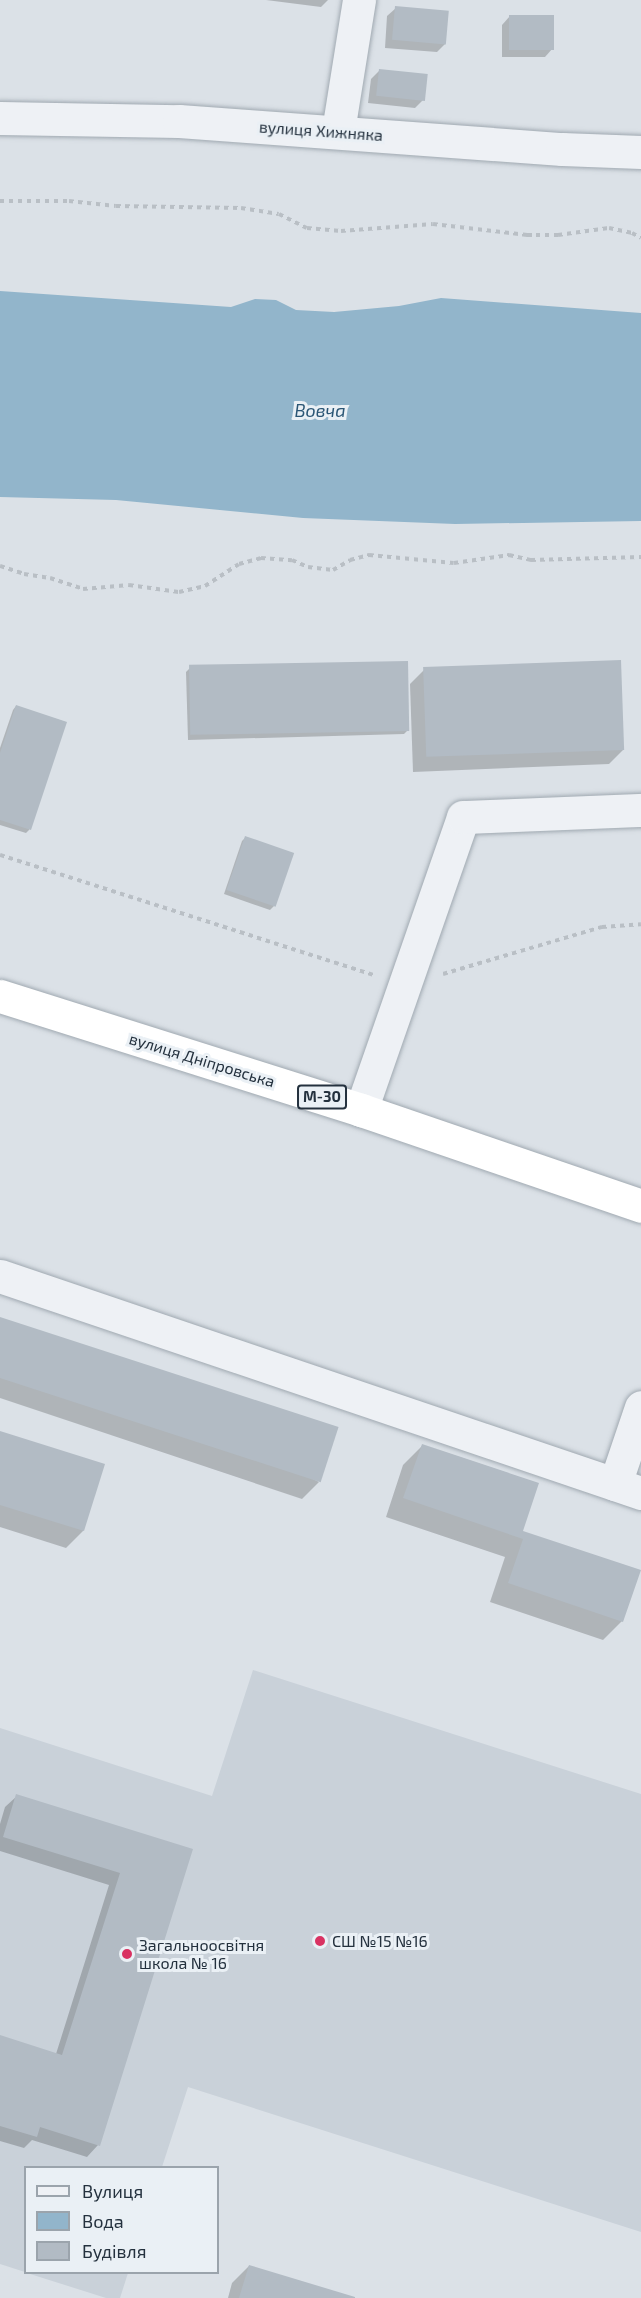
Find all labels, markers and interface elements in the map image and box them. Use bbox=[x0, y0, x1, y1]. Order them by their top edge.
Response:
street label: вулиця Хижняка bbox=[258, 117, 384, 145]
water label: Вовча bbox=[294, 399, 346, 421]
street label: вулиця Дніпровська bbox=[127, 1029, 277, 1091]
road number: М-30 bbox=[296, 1085, 348, 1109]
place label: СШ №15 №16 bbox=[332, 1931, 428, 1951]
marker: СШ №15 №16 bbox=[313, 1934, 327, 1948]
place label: Загальноосвітня школа № 16 bbox=[139, 1935, 264, 1973]
marker: Загальноосвітня школа № 16 bbox=[120, 1947, 134, 1961]
legend bbox=[24, 2166, 219, 2274]
text: Вулиця bbox=[82, 2180, 143, 2202]
text: Вода bbox=[82, 2210, 124, 2232]
text: Будівля bbox=[82, 2240, 146, 2262]

